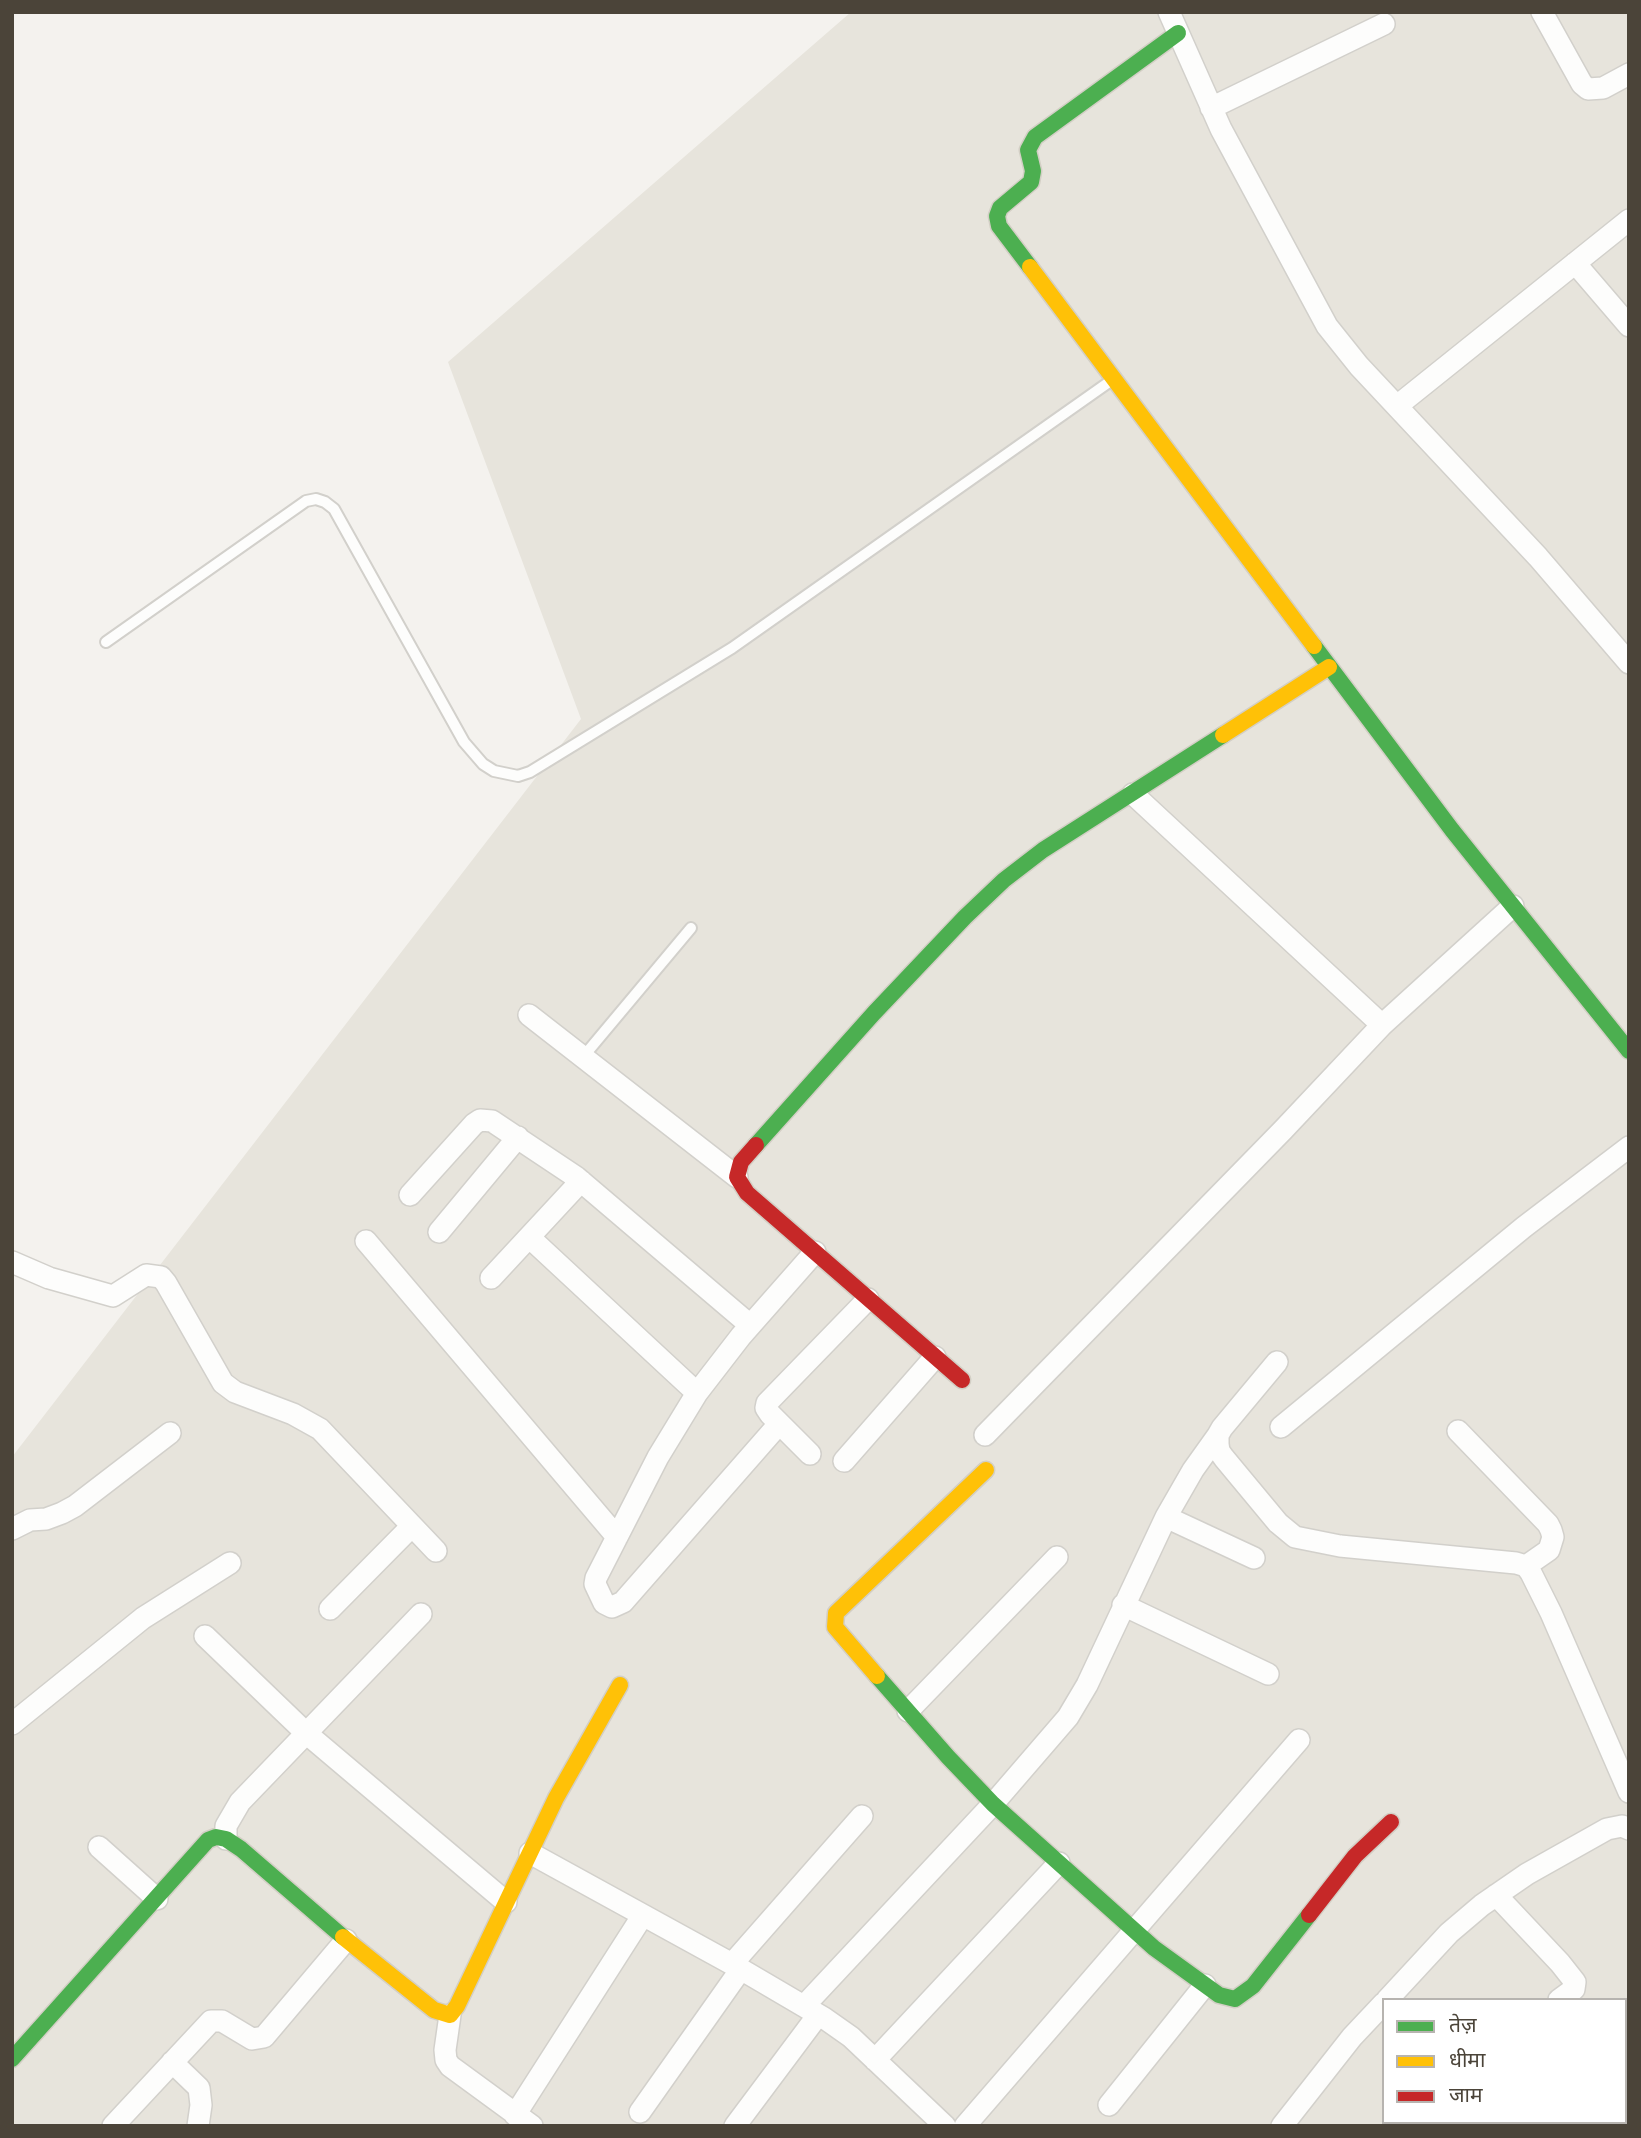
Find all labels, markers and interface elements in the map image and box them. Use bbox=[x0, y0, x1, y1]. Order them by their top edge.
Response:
legend bbox=[1382, 1998, 1627, 2124]
text: तेज़ bbox=[1449, 2013, 1477, 2037]
text: धीमा bbox=[1449, 2048, 1485, 2072]
text: जाम bbox=[1449, 2083, 1483, 2107]

